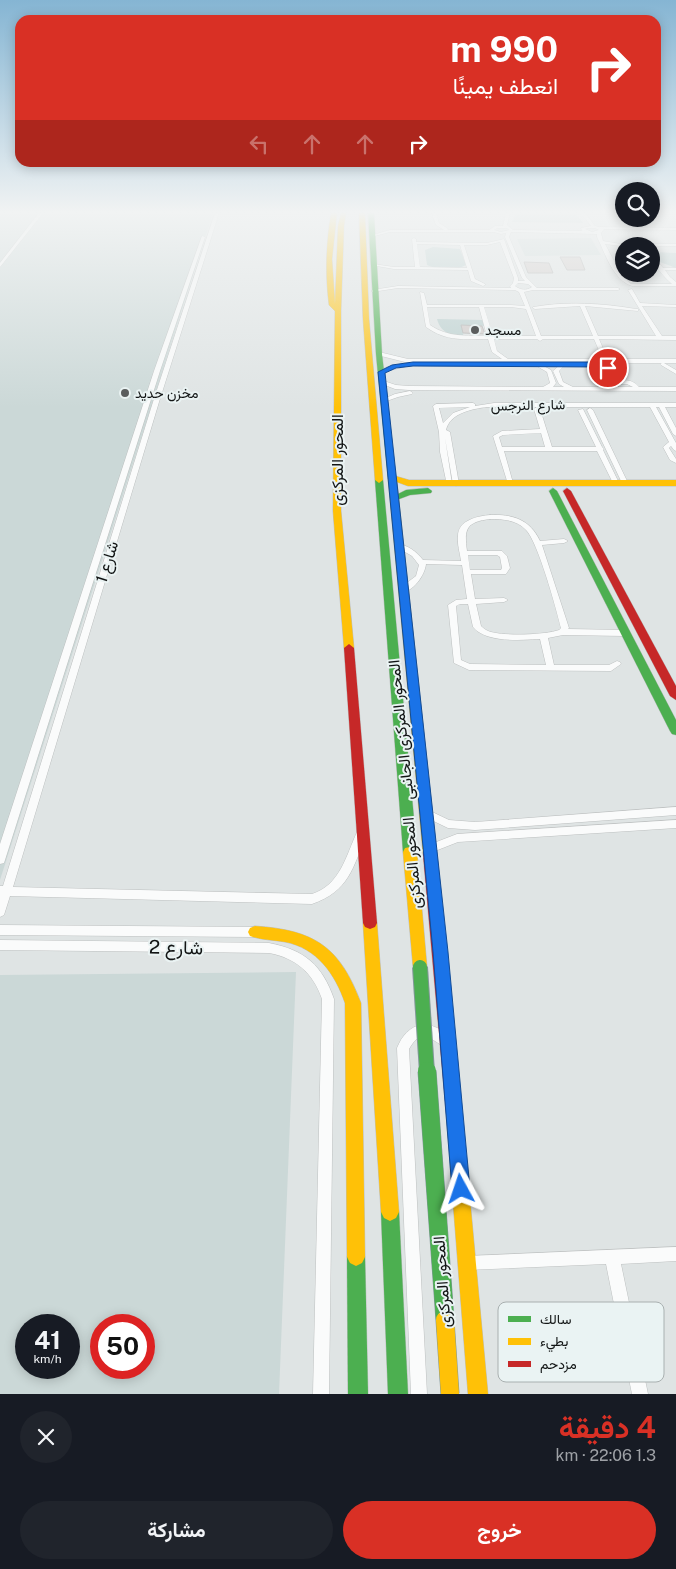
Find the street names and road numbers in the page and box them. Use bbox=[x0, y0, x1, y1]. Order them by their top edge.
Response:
street label: شارع النرجس bbox=[491, 396, 565, 417]
street label: المحور المركزى bbox=[328, 414, 348, 506]
street label: شارع 1 bbox=[92, 539, 124, 586]
street label: المحور المركزى الجانبى bbox=[384, 659, 419, 801]
street label: المحور المركزى bbox=[399, 816, 426, 909]
street label: شارع 2 bbox=[149, 936, 203, 960]
street label: المحور المركزى bbox=[429, 1236, 456, 1328]

